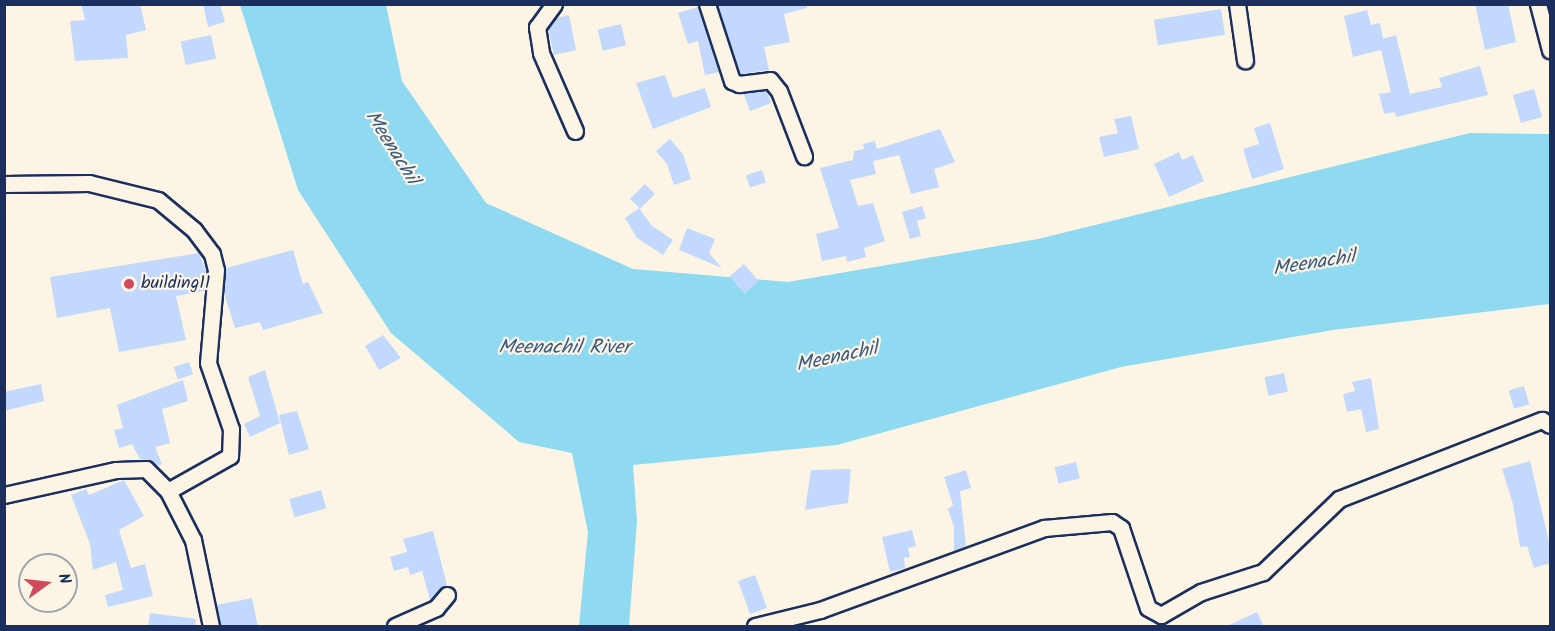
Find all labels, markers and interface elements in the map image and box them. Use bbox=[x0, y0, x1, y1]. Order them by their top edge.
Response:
water label: Meenachil bbox=[359, 106, 423, 190]
water label: Meenachil bbox=[1271, 246, 1357, 282]
place label: building11 bbox=[141, 273, 211, 295]
marker: building11 bbox=[122, 277, 136, 291]
water label: Meenachil River bbox=[498, 336, 630, 360]
water label: Meenachil bbox=[794, 338, 880, 378]
north arrow bbox=[18, 553, 78, 613]
text: N bbox=[51, 571, 77, 587]

